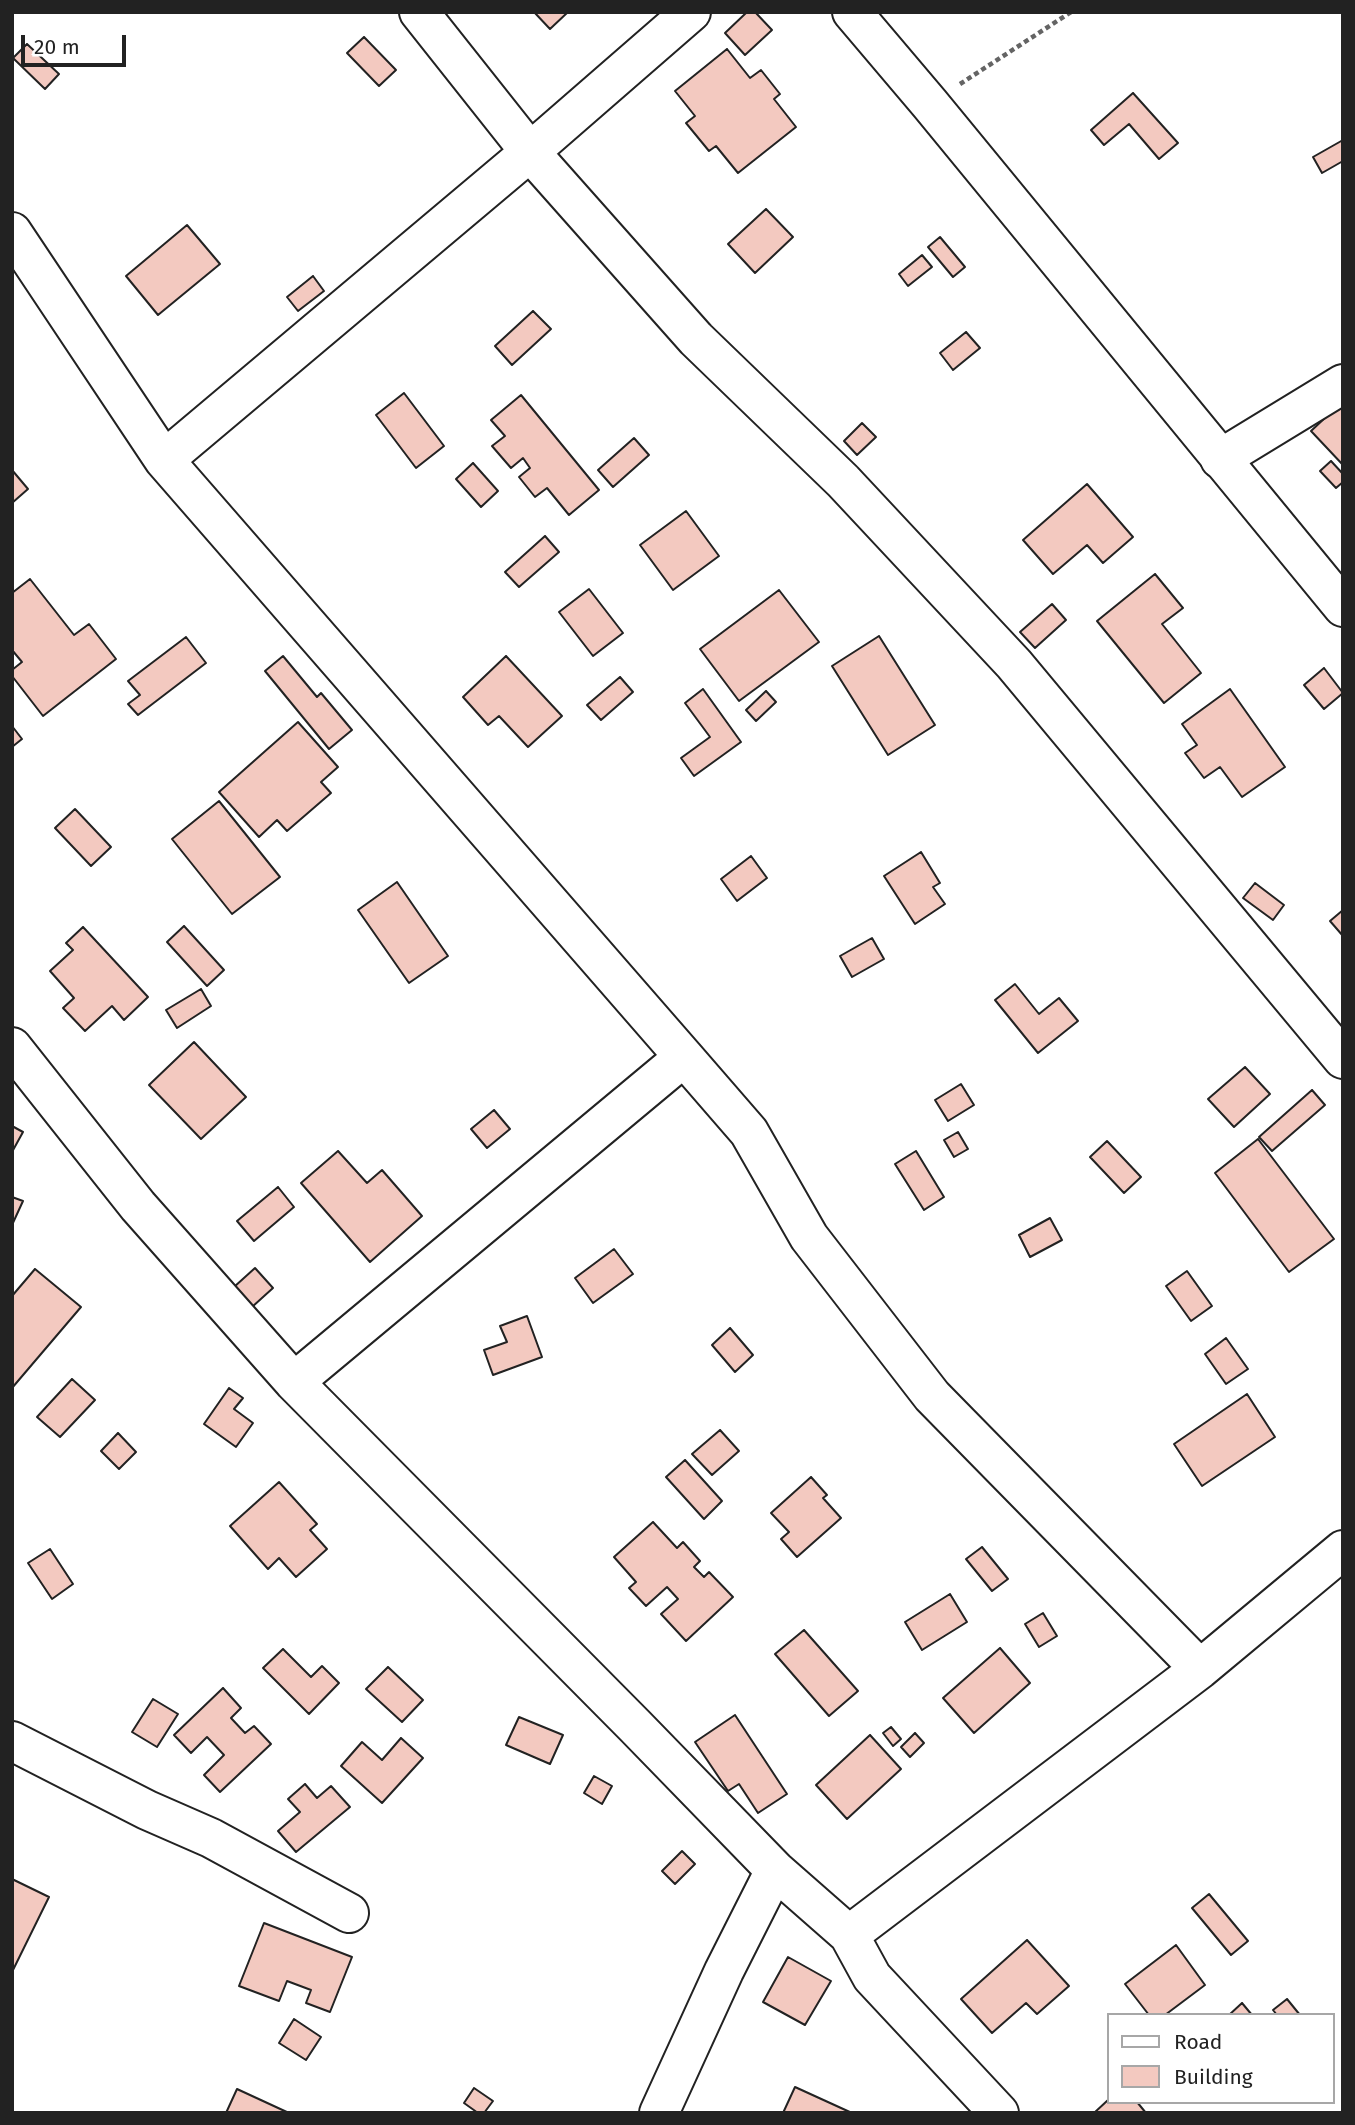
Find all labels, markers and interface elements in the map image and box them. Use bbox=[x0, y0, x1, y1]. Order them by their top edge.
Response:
scale bar bbox=[24, 21, 130, 65]
text: 20 m bbox=[34, 34, 80, 60]
legend bbox=[1106, 2013, 1334, 2104]
text: Road bbox=[1174, 2029, 1222, 2055]
text: Building bbox=[1174, 2064, 1253, 2090]

